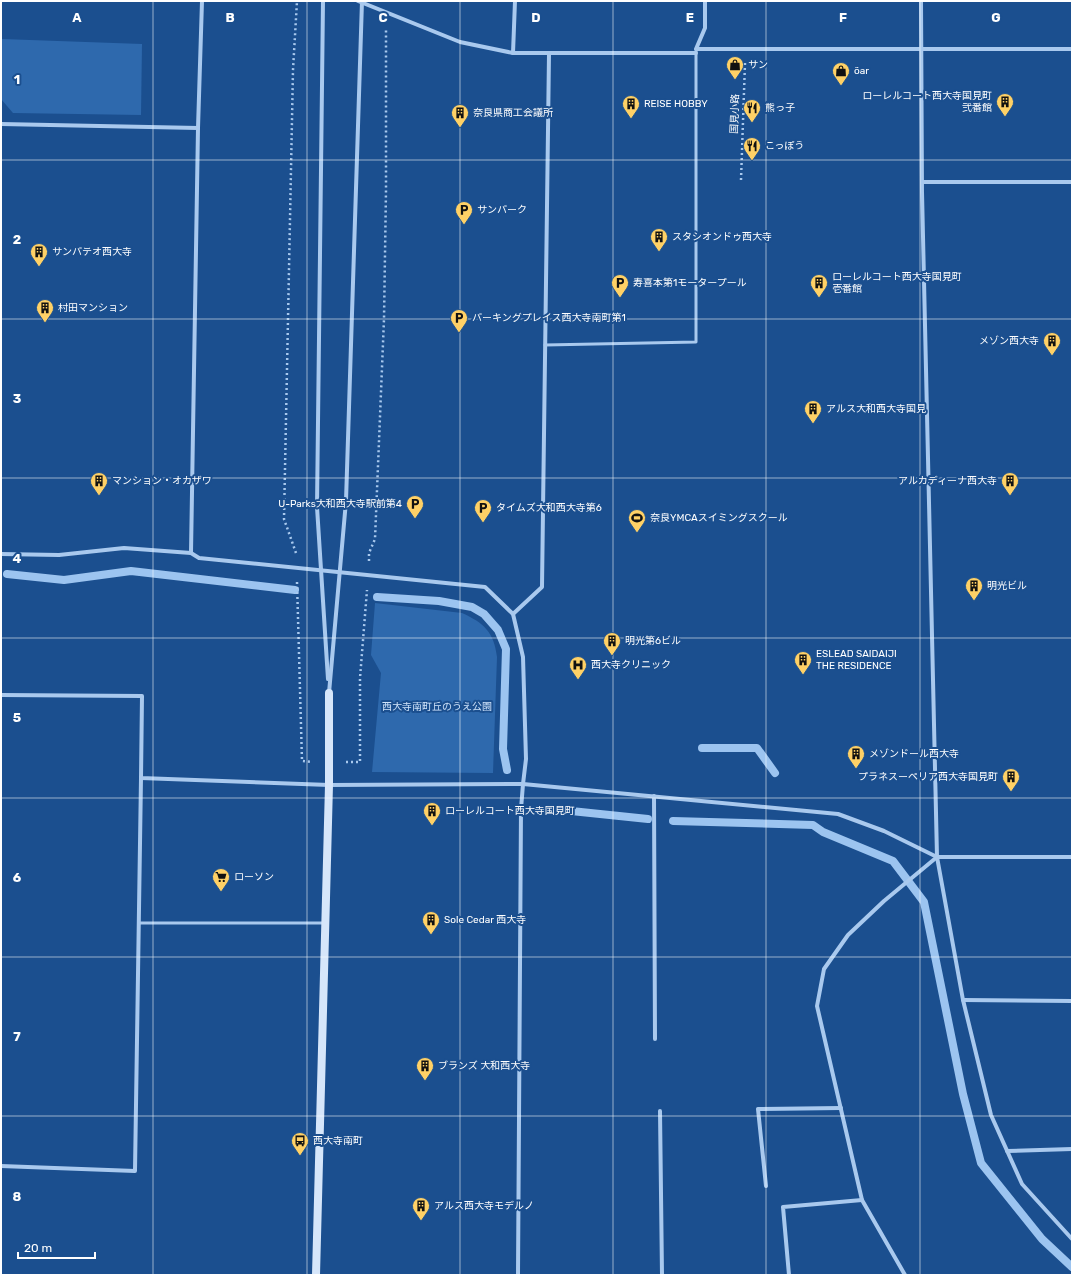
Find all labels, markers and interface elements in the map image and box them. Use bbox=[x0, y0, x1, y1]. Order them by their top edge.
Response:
text: A bbox=[72, 10, 82, 25]
text: B bbox=[225, 10, 235, 25]
text: C bbox=[378, 10, 388, 25]
text: D bbox=[531, 10, 541, 25]
text: E bbox=[686, 10, 694, 25]
text: F bbox=[839, 10, 847, 25]
text: G bbox=[991, 10, 1001, 25]
shop icon: サン bbox=[725, 55, 745, 80]
place label: サン bbox=[748, 59, 768, 71]
shop icon: öar bbox=[831, 61, 851, 86]
place label: öar bbox=[854, 65, 869, 77]
text: 1 bbox=[14, 72, 20, 87]
place label: ローレルコート西大寺国見町 弐番館 bbox=[862, 90, 992, 114]
building icon: ローレルコート西大寺国見町 弐番館 bbox=[995, 92, 1015, 117]
building icon: REISE HOBBY bbox=[621, 94, 641, 119]
street label: 国見小路 bbox=[728, 94, 742, 134]
place label: REISE HOBBY bbox=[644, 98, 708, 110]
restaurant icon: 熊っ子 bbox=[742, 98, 762, 123]
place label: 熊っ子 bbox=[765, 102, 795, 114]
building icon: 奈良県商工会議所 bbox=[450, 103, 470, 128]
place label: 奈良県商工会議所 bbox=[473, 107, 553, 119]
restaurant icon: こっぽう bbox=[742, 136, 762, 161]
place label: こっぽう bbox=[765, 140, 804, 152]
parking icon: サンパーク bbox=[454, 200, 474, 225]
place label: サンパーク bbox=[477, 204, 527, 216]
building icon: スタシオンドゥ西大寺 bbox=[649, 227, 669, 252]
place label: スタシオンドゥ西大寺 bbox=[672, 231, 772, 243]
text: 2 bbox=[13, 232, 21, 247]
building icon: サンパテオ西大寺 bbox=[29, 242, 49, 267]
place label: サンパテオ西大寺 bbox=[52, 246, 132, 258]
place label: ローレルコート西大寺国見町 壱番館 bbox=[832, 271, 962, 295]
parking icon: 寿喜本第1モータープール bbox=[610, 273, 630, 298]
building icon: ローレルコート西大寺国見町 壱番館 bbox=[809, 273, 829, 298]
place label: 寿喜本第1モータープール bbox=[633, 277, 747, 289]
building icon: 村田マンション bbox=[35, 298, 55, 323]
place label: 村田マンション bbox=[58, 302, 128, 314]
parking icon: パーキングプレイス西大寺南町第1 bbox=[449, 308, 469, 333]
place label: パーキングプレイス西大寺南町第1 bbox=[472, 312, 626, 324]
building icon: メゾン西大寺 bbox=[1042, 331, 1062, 356]
place label: メゾン西大寺 bbox=[979, 335, 1039, 347]
text: 3 bbox=[13, 391, 22, 406]
building icon: アルス大和西大寺国見 bbox=[803, 399, 823, 424]
place label: アルス大和西大寺国見 bbox=[826, 403, 926, 415]
building icon: マンション・オカザワ bbox=[89, 471, 109, 496]
building icon: アルカディーナ西大寺 bbox=[1000, 471, 1020, 496]
place label: マンション・オカザワ bbox=[112, 475, 212, 487]
place label: アルカディーナ西大寺 bbox=[898, 475, 997, 487]
parking icon: U-Parks大和西大寺駅前第4 bbox=[405, 494, 425, 519]
place label: U-Parks大和西大寺駅前第4 bbox=[278, 498, 402, 510]
parking icon: タイムズ大和西大寺第6 bbox=[473, 498, 493, 523]
place label: タイムズ大和西大寺第6 bbox=[496, 502, 602, 514]
sports icon: 奈良YMCAスイミングスクール bbox=[627, 508, 647, 533]
place label: 奈良YMCAスイミングスクール bbox=[650, 512, 788, 524]
text: 4 bbox=[13, 551, 22, 566]
building icon: 明光ビル bbox=[964, 576, 984, 601]
place label: 明光ビル bbox=[987, 580, 1027, 592]
building icon: 明光第6ビル bbox=[602, 631, 622, 656]
place label: 明光第6ビル bbox=[625, 635, 681, 647]
place label: ESLEAD SAIDAIJI THE RESIDENCE bbox=[816, 648, 897, 672]
building icon: ESLEAD SAIDAIJI THE RESIDENCE bbox=[793, 650, 813, 675]
hospital icon: 西大寺クリニック bbox=[568, 655, 588, 680]
place label: 西大寺クリニック bbox=[591, 659, 671, 671]
park label: 西大寺南町丘のうえ公園 bbox=[382, 701, 492, 713]
text: 5 bbox=[13, 710, 21, 725]
building icon: メゾンドール西大寺 bbox=[846, 744, 866, 769]
place label: メゾンドール西大寺 bbox=[869, 748, 959, 760]
building icon: プラネスーペリア西大寺国見町 bbox=[1001, 767, 1021, 792]
place label: プラネスーペリア西大寺国見町 bbox=[858, 771, 998, 783]
building icon: ローレルコート西大寺国見町 bbox=[422, 801, 442, 826]
place label: ローレルコート西大寺国見町 bbox=[445, 805, 575, 817]
supermarket icon: ローソン bbox=[211, 867, 231, 892]
text: 6 bbox=[13, 870, 22, 885]
place label: ローソン bbox=[234, 871, 274, 883]
building icon: Sole Cedar 西大寺 bbox=[421, 910, 441, 935]
place label: Sole Cedar 西大寺 bbox=[444, 914, 526, 926]
text: 7 bbox=[13, 1029, 21, 1044]
building icon: ブランズ 大和西大寺 bbox=[415, 1056, 435, 1081]
place label: ブランズ 大和西大寺 bbox=[438, 1060, 530, 1072]
bus stop icon: 西大寺南町 bbox=[290, 1131, 310, 1156]
place label: 西大寺南町 bbox=[313, 1135, 363, 1147]
text: 8 bbox=[13, 1189, 22, 1204]
building icon: アルス西大寺モデルノ bbox=[411, 1196, 431, 1221]
place label: アルス西大寺モデルノ bbox=[434, 1200, 534, 1212]
scale bar bbox=[18, 1234, 95, 1260]
text: 20 m bbox=[24, 1241, 52, 1255]

